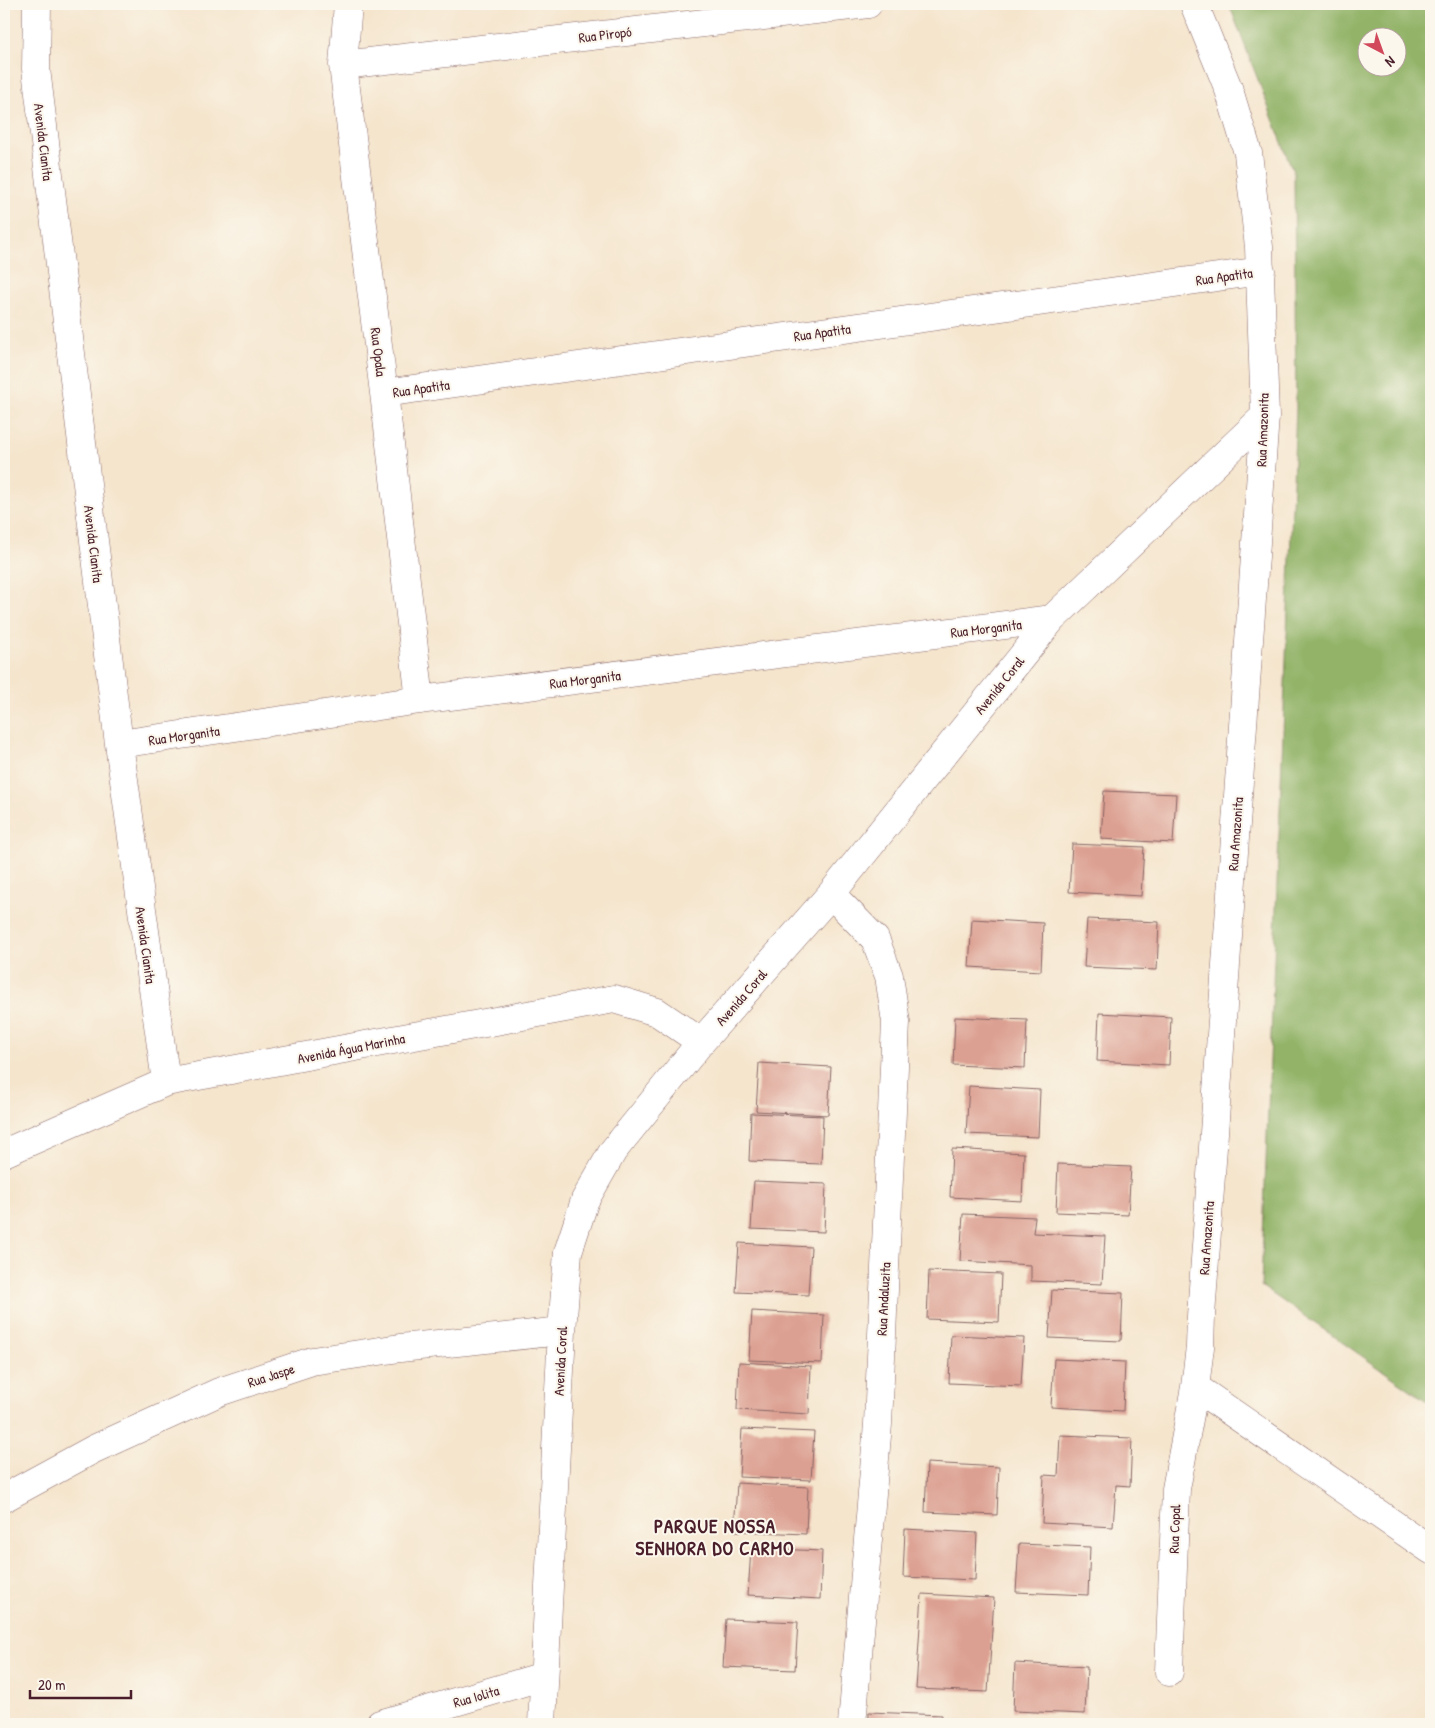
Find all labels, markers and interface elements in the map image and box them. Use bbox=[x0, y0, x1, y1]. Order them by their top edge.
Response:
street label: Rua Piropó bbox=[577, 21, 633, 48]
north arrow bbox=[1358, 28, 1408, 78]
text: N bbox=[1381, 53, 1400, 72]
street label: Avenida Cianita bbox=[30, 102, 58, 182]
street label: Rua Apatita bbox=[1194, 263, 1254, 290]
street label: Rua Apatita bbox=[792, 319, 852, 346]
street label: Rua Opala bbox=[366, 326, 391, 378]
street label: Rua Apatita bbox=[391, 375, 451, 402]
street label: Rua Amazonita bbox=[1251, 392, 1273, 467]
street label: Avenida Cianita bbox=[80, 504, 108, 584]
street label: Rua Morganita bbox=[949, 614, 1023, 643]
street label: Avenida Coral bbox=[970, 652, 1028, 718]
street label: Rua Morganita bbox=[548, 665, 622, 694]
street label: Rua Morganita bbox=[147, 721, 221, 750]
street label: Rua Amazonita bbox=[1223, 796, 1247, 872]
street label: Avenida Cianita bbox=[131, 905, 161, 985]
street label: Avenida Coral bbox=[711, 964, 771, 1029]
street label: Avenida Água Marinha bbox=[296, 1028, 407, 1069]
street label: Rua Amazonita bbox=[1194, 1200, 1218, 1276]
street label: Rua Andaluzita bbox=[872, 1261, 894, 1336]
street label: Avenida Coral bbox=[549, 1326, 571, 1396]
street label: Rua Jaspe bbox=[245, 1358, 298, 1392]
street label: Rua Copal bbox=[1164, 1504, 1185, 1554]
district label: PARQUE NOSSA SENHORA DO CARMO bbox=[635, 1513, 795, 1561]
scale bar bbox=[30, 1668, 131, 1700]
text: 20 m bbox=[38, 1674, 65, 1695]
street label: Rua Iolita bbox=[451, 1680, 502, 1712]

